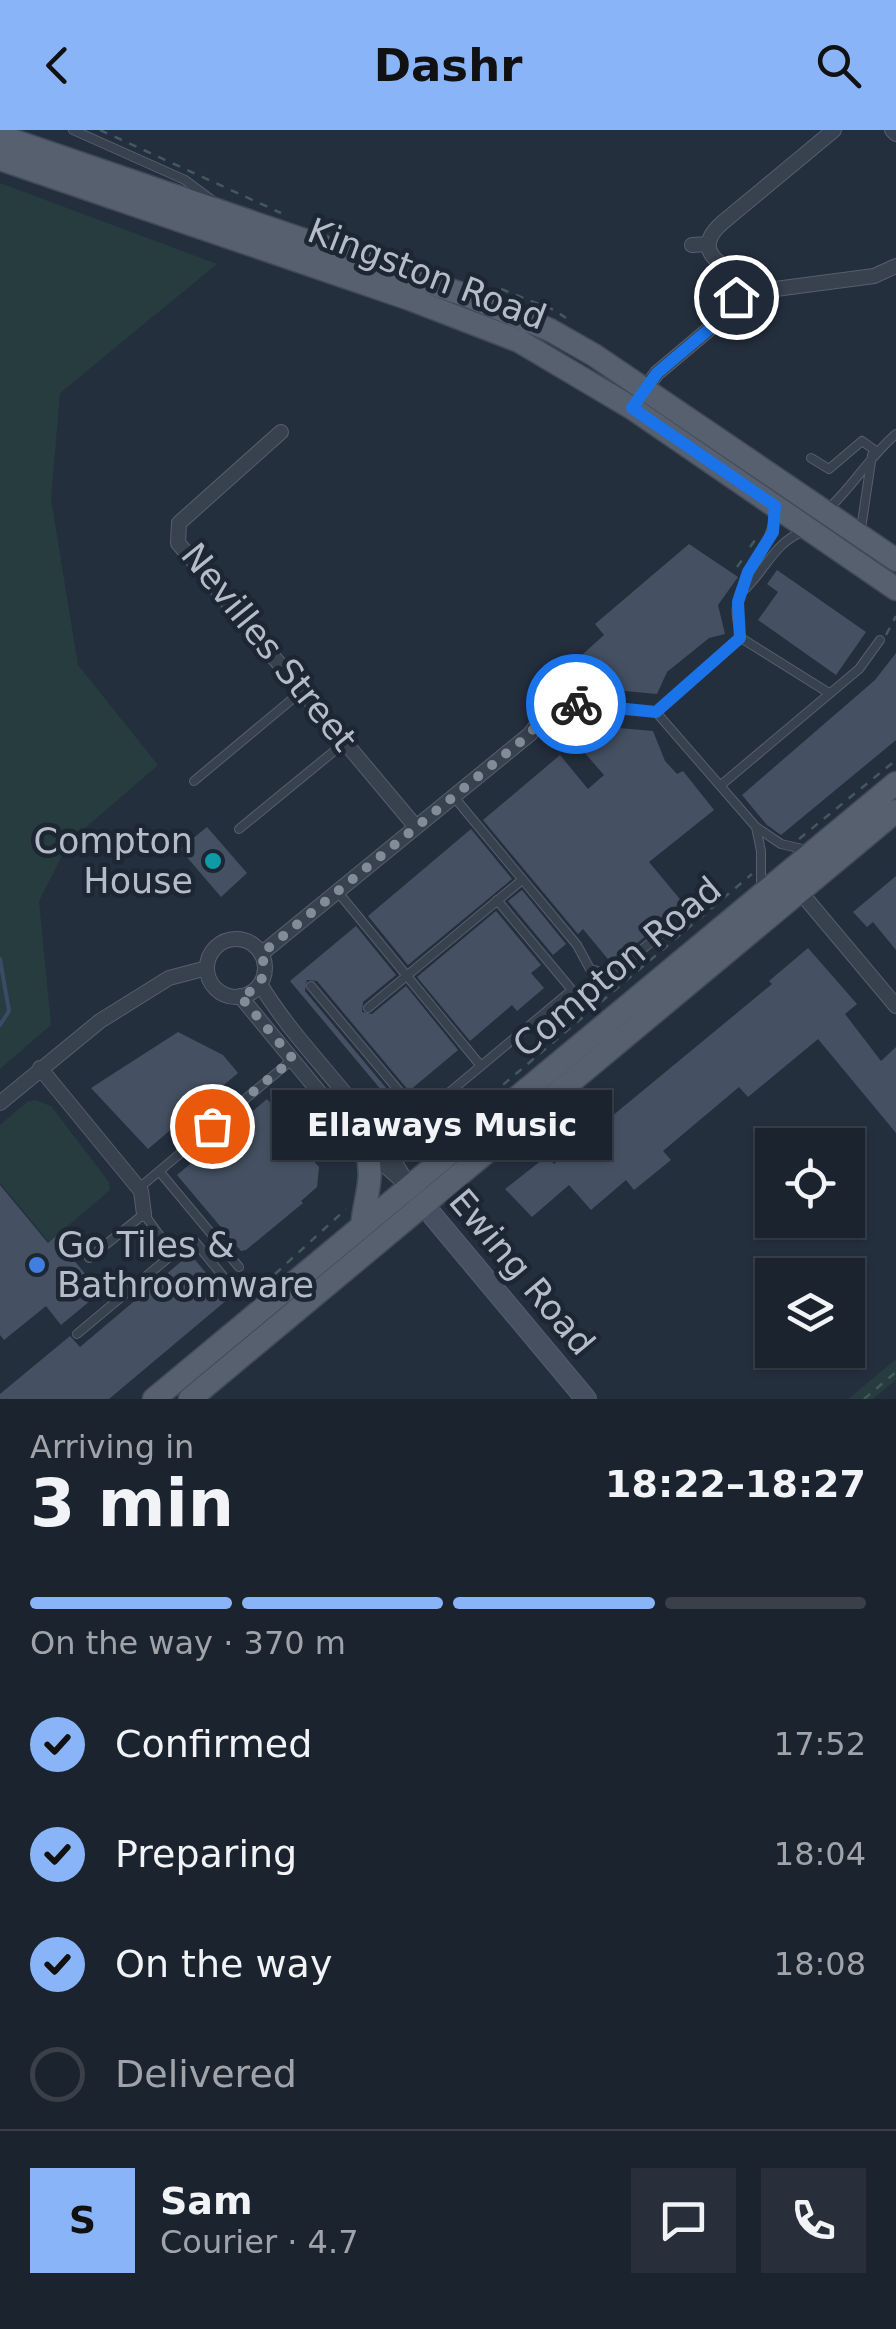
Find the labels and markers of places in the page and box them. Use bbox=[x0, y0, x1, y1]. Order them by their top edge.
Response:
pin bbox=[694, 255, 779, 340]
place label: Compton House bbox=[34, 821, 193, 901]
marker: Compton House bbox=[202, 850, 224, 872]
pin bbox=[170, 1084, 255, 1169]
callout: Ellaways Music bbox=[272, 1091, 612, 1161]
place label: Go Tiles & Bathroomware bbox=[57, 1225, 314, 1305]
marker: Go Tiles & Bathroomware bbox=[26, 1254, 48, 1276]

